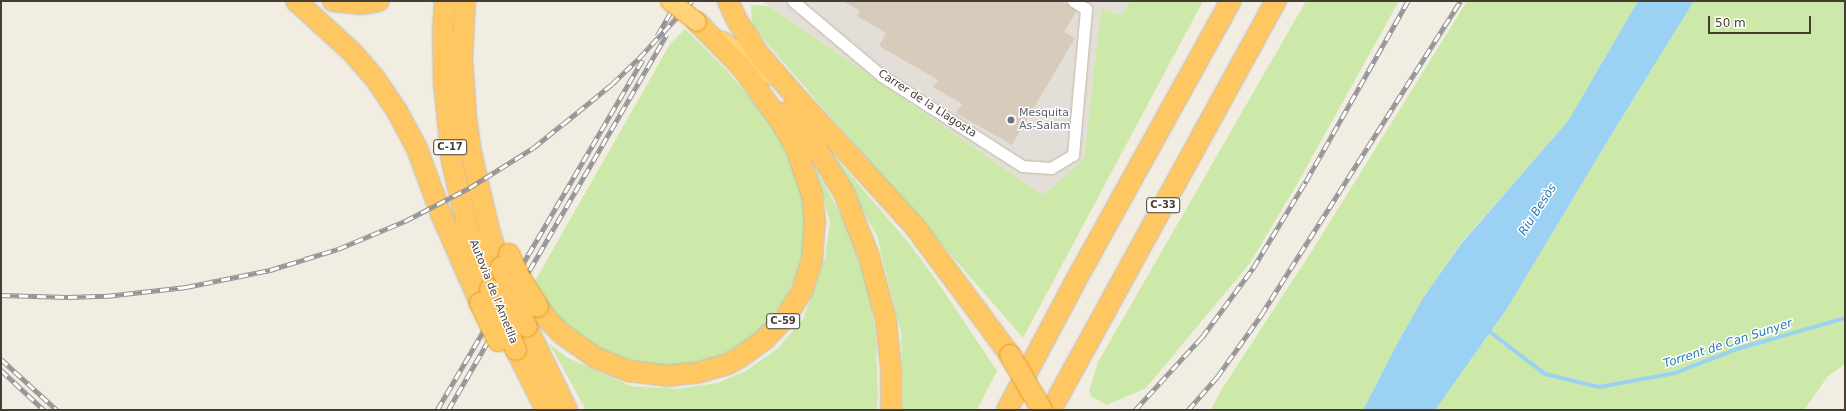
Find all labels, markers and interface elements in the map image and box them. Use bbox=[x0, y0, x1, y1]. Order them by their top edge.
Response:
scale bar bbox=[1710, 8, 1813, 34]
text: 50 m bbox=[1715, 16, 1746, 30]
street label: Carrer de la Llagosta bbox=[875, 67, 979, 141]
place label: Mesquita As-Salam bbox=[1019, 107, 1070, 133]
marker: Mesquita As-Salam bbox=[1006, 115, 1016, 125]
road number: C-17 bbox=[433, 139, 467, 155]
water label: Riu Besòs bbox=[1516, 182, 1560, 238]
road number: C-33 bbox=[1146, 197, 1180, 213]
street label: Autovia de l'Ametlla bbox=[466, 238, 520, 346]
road number: C-59 bbox=[766, 313, 800, 329]
water label: Torrent de Can Sunyer bbox=[1662, 316, 1794, 372]

